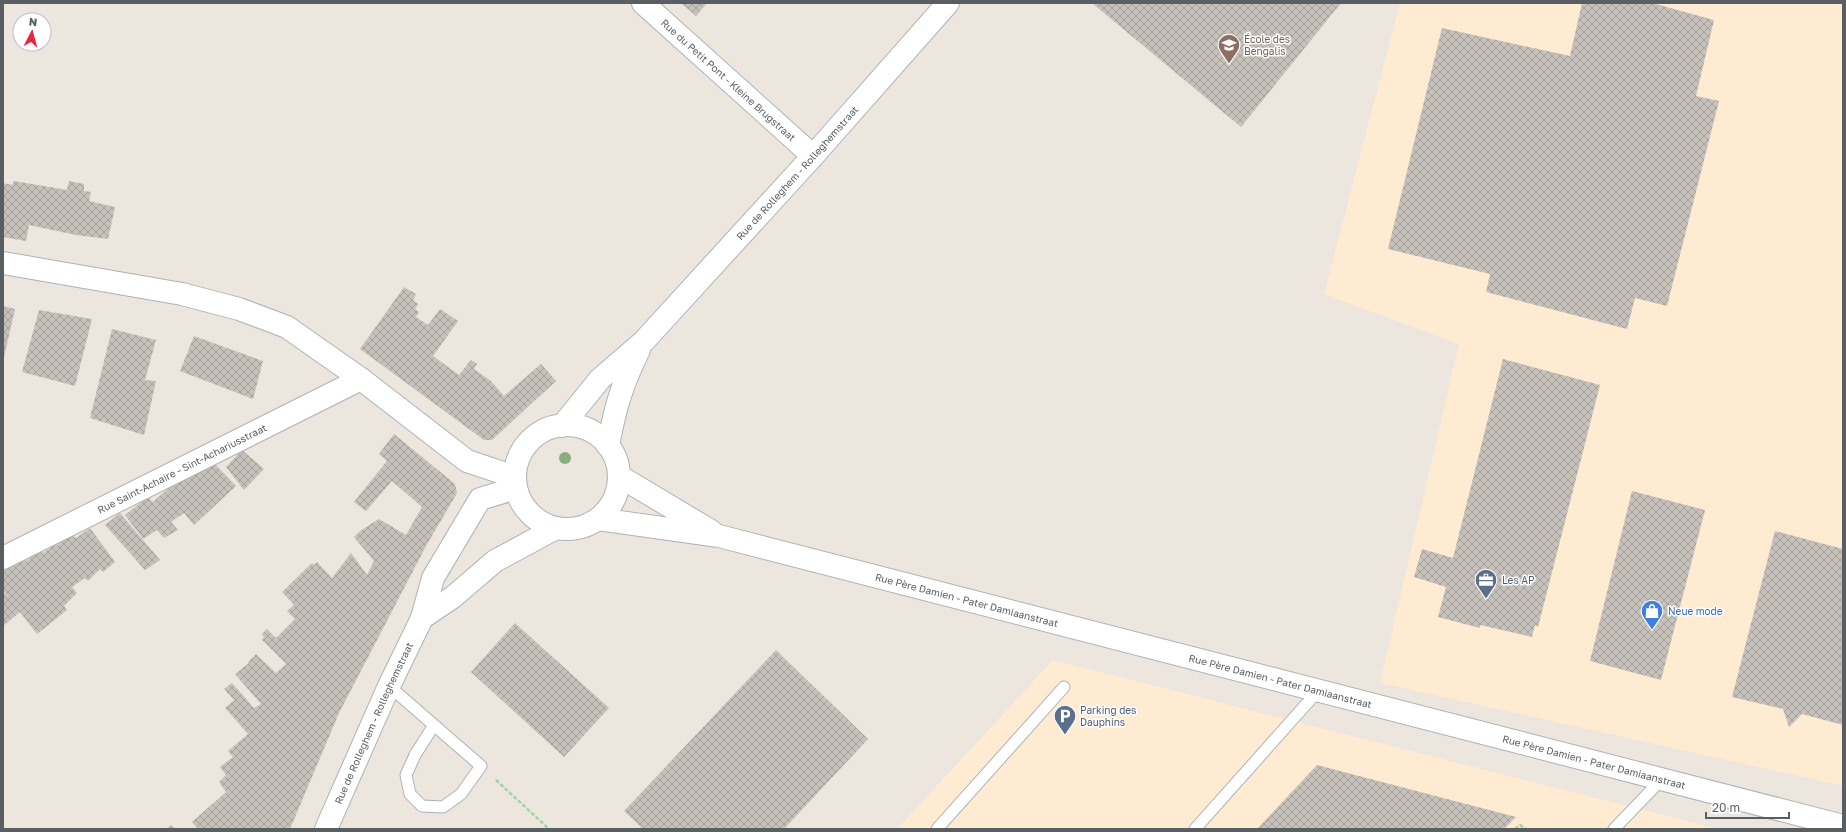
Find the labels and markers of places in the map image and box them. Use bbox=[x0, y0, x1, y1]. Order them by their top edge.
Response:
school or university icon: École des Bengalis bbox=[1216, 32, 1242, 65]
place label: École des Bengalis bbox=[1244, 33, 1290, 57]
office icon: Les AP bbox=[1473, 567, 1499, 600]
place label: Les AP bbox=[1502, 574, 1535, 586]
shop icon: Neue mode bbox=[1639, 598, 1665, 631]
place label: Neue mode bbox=[1668, 605, 1723, 617]
parking icon: Parking des Dauphins bbox=[1052, 703, 1078, 736]
place label: Parking des Dauphins bbox=[1080, 704, 1136, 728]

